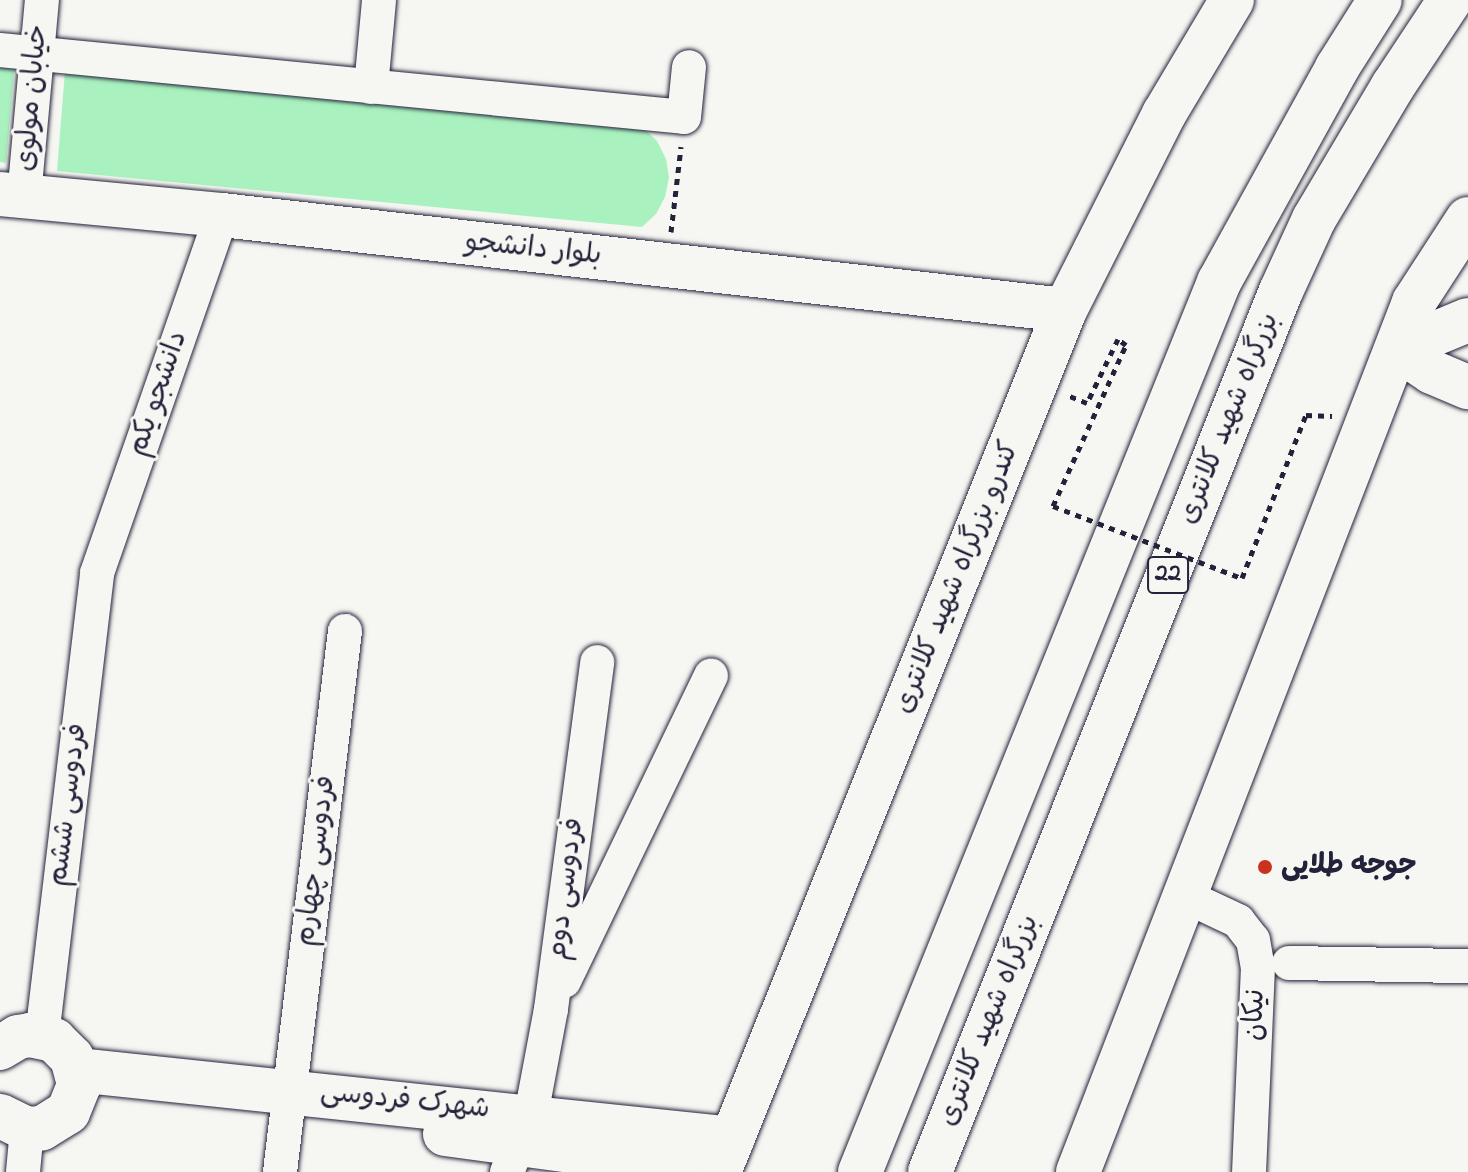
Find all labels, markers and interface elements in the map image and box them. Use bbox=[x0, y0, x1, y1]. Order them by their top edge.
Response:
street label: خیابان مولوی bbox=[10, 23, 56, 173]
street label: بلوار دانشجو bbox=[463, 226, 603, 274]
street label: بزرگراه شهید کلانتری bbox=[1172, 308, 1288, 530]
street label: دانشجو یکم bbox=[122, 327, 196, 461]
street label: کندرو بزرگراه شهید کلانتری bbox=[888, 437, 1028, 719]
road number: 22 bbox=[1146, 553, 1190, 597]
street label: فردوسی ششم bbox=[42, 722, 96, 888]
street label: فردوسی چهارم bbox=[290, 774, 344, 948]
street label: فردوسی دوم bbox=[542, 816, 592, 962]
place label: جوجه طلایی bbox=[1281, 850, 1417, 884]
marker: جوجه طلایی bbox=[1256, 858, 1274, 876]
street label: بزرگراه شهید کلانتری bbox=[932, 910, 1048, 1132]
street label: نیکان bbox=[1238, 988, 1274, 1042]
street label: شهرک فردوسی bbox=[319, 1076, 491, 1128]

